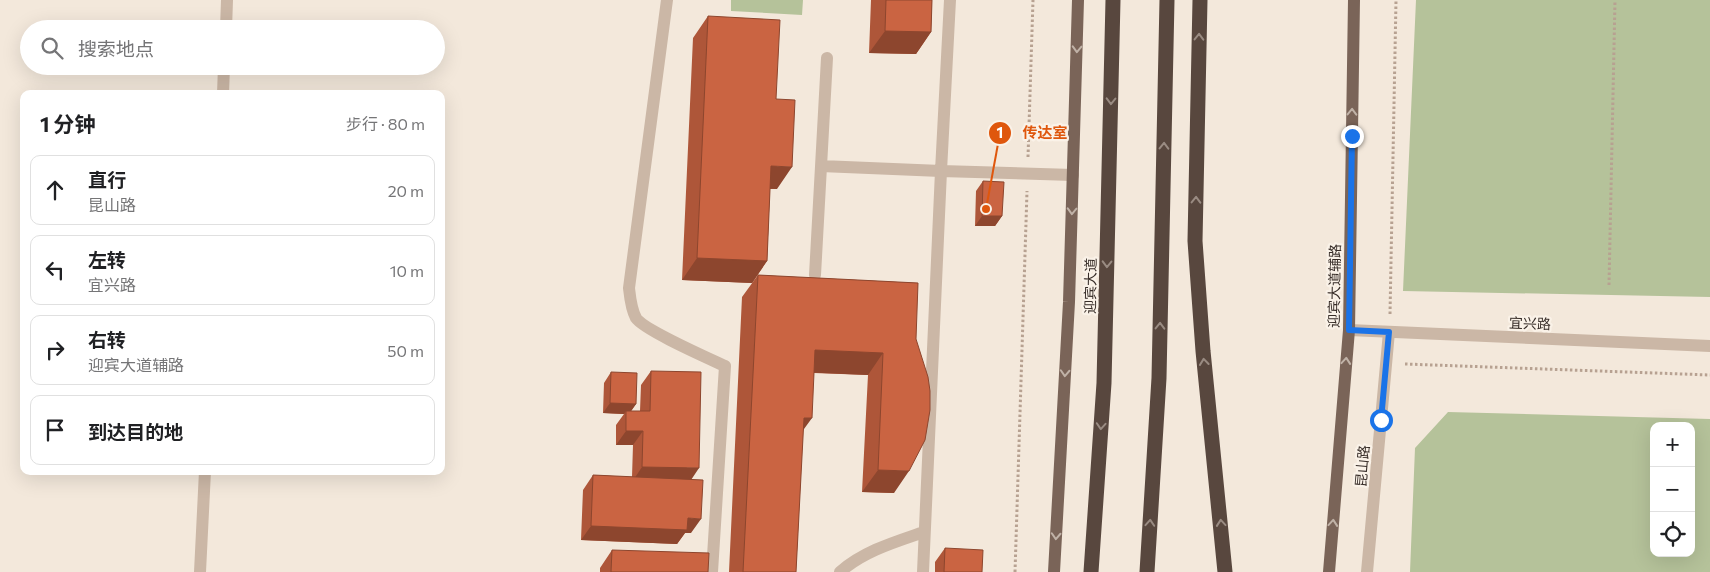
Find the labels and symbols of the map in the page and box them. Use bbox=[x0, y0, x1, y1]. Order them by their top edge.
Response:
one-way arrow bbox=[1194, 33, 1204, 40]
one-way arrow bbox=[1072, 45, 1082, 53]
one-way arrow bbox=[1106, 98, 1116, 105]
one-way arrow bbox=[1347, 107, 1358, 115]
callout: 传达室 bbox=[987, 118, 1077, 148]
text: 1 bbox=[997, 123, 1003, 141]
text: 传达室 bbox=[1022, 123, 1068, 141]
route end bbox=[1341, 125, 1364, 148]
one-way arrow bbox=[1159, 142, 1169, 150]
one-way arrow bbox=[1191, 195, 1201, 203]
one-way arrow bbox=[1066, 207, 1077, 215]
street label: 迎宾大道辅路 bbox=[1325, 244, 1343, 328]
street label: 迎宾大道 bbox=[1081, 258, 1099, 314]
one-way arrow bbox=[1101, 260, 1112, 268]
street label: 宜兴路 bbox=[1509, 314, 1551, 332]
one-way arrow bbox=[1155, 322, 1166, 330]
one-way arrow bbox=[1199, 357, 1210, 365]
one-way arrow bbox=[1341, 357, 1352, 365]
one-way arrow bbox=[1059, 370, 1070, 378]
route start bbox=[1370, 409, 1393, 432]
one-way arrow bbox=[1095, 422, 1106, 430]
street label: 昆山路 bbox=[1352, 444, 1372, 488]
one-way arrow bbox=[1145, 519, 1156, 527]
one-way arrow bbox=[1215, 519, 1226, 527]
one-way arrow bbox=[1328, 519, 1339, 527]
one-way arrow bbox=[1050, 532, 1061, 540]

